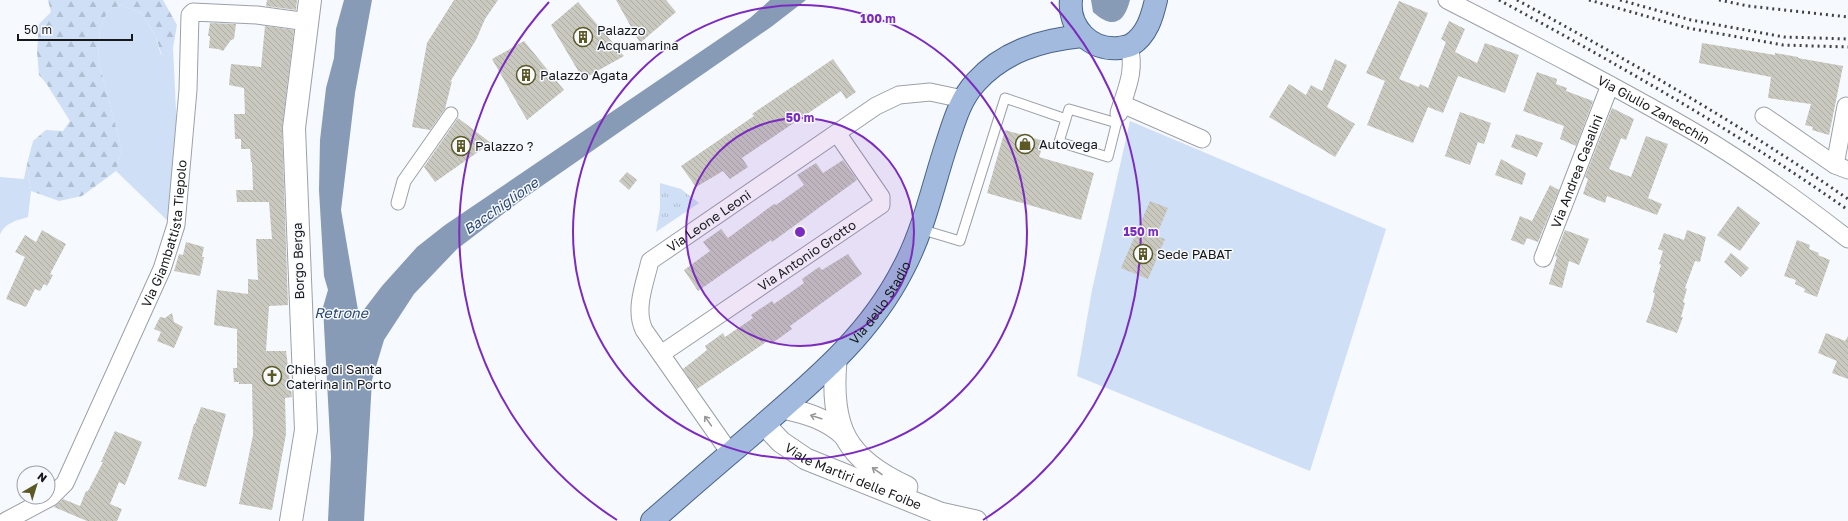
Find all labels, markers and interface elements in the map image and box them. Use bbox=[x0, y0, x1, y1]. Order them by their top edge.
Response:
text: 100 m bbox=[860, 11, 896, 26]
scale bar bbox=[18, 16, 132, 42]
text: 50 m bbox=[24, 22, 52, 37]
place label: Palazzo Acquamarina bbox=[597, 22, 679, 53]
building icon: Palazzo Acquamarina bbox=[572, 26, 594, 48]
building icon: Palazzo Agata bbox=[515, 64, 537, 86]
place label: Palazzo Agata bbox=[540, 67, 628, 83]
street label: Via Giulio Zanecchin bbox=[1595, 72, 1713, 147]
text: 50 m bbox=[786, 110, 814, 125]
street label: Via Andrea Casalini bbox=[1547, 112, 1606, 230]
shop icon: Autovega bbox=[1014, 133, 1036, 155]
building icon: Palazzo ? bbox=[450, 135, 472, 157]
place label: Autovega bbox=[1039, 136, 1098, 152]
place label: Palazzo ? bbox=[475, 138, 534, 154]
street label: Via Giambattista Tiepolo bbox=[138, 159, 190, 310]
water label: Bacchiglione bbox=[460, 173, 542, 237]
street label: Via Leone Leoni bbox=[664, 186, 754, 255]
street label: Via Antonio Grotto bbox=[755, 216, 859, 294]
street label: Borgo Berga bbox=[289, 222, 307, 300]
text: 150 m bbox=[1124, 224, 1158, 239]
centre of rings bbox=[793, 225, 807, 239]
building icon: Sede PABAT bbox=[1132, 243, 1154, 265]
place label: Sede PABAT bbox=[1157, 246, 1232, 262]
street label: Via dello Stadio bbox=[846, 258, 914, 347]
water label: Retrone bbox=[314, 304, 369, 321]
place label: Chiesa di Santa Caterina in Porto bbox=[286, 361, 391, 392]
church icon: Chiesa di Santa Caterina in Porto bbox=[261, 365, 283, 387]
one-way arrow bbox=[809, 413, 822, 420]
one-way arrow bbox=[704, 416, 712, 427]
street label: Viale Martiri delle Foibe bbox=[782, 439, 924, 513]
north arrow bbox=[16, 465, 56, 505]
one-way arrow bbox=[872, 467, 883, 475]
text: N bbox=[35, 469, 50, 484]

